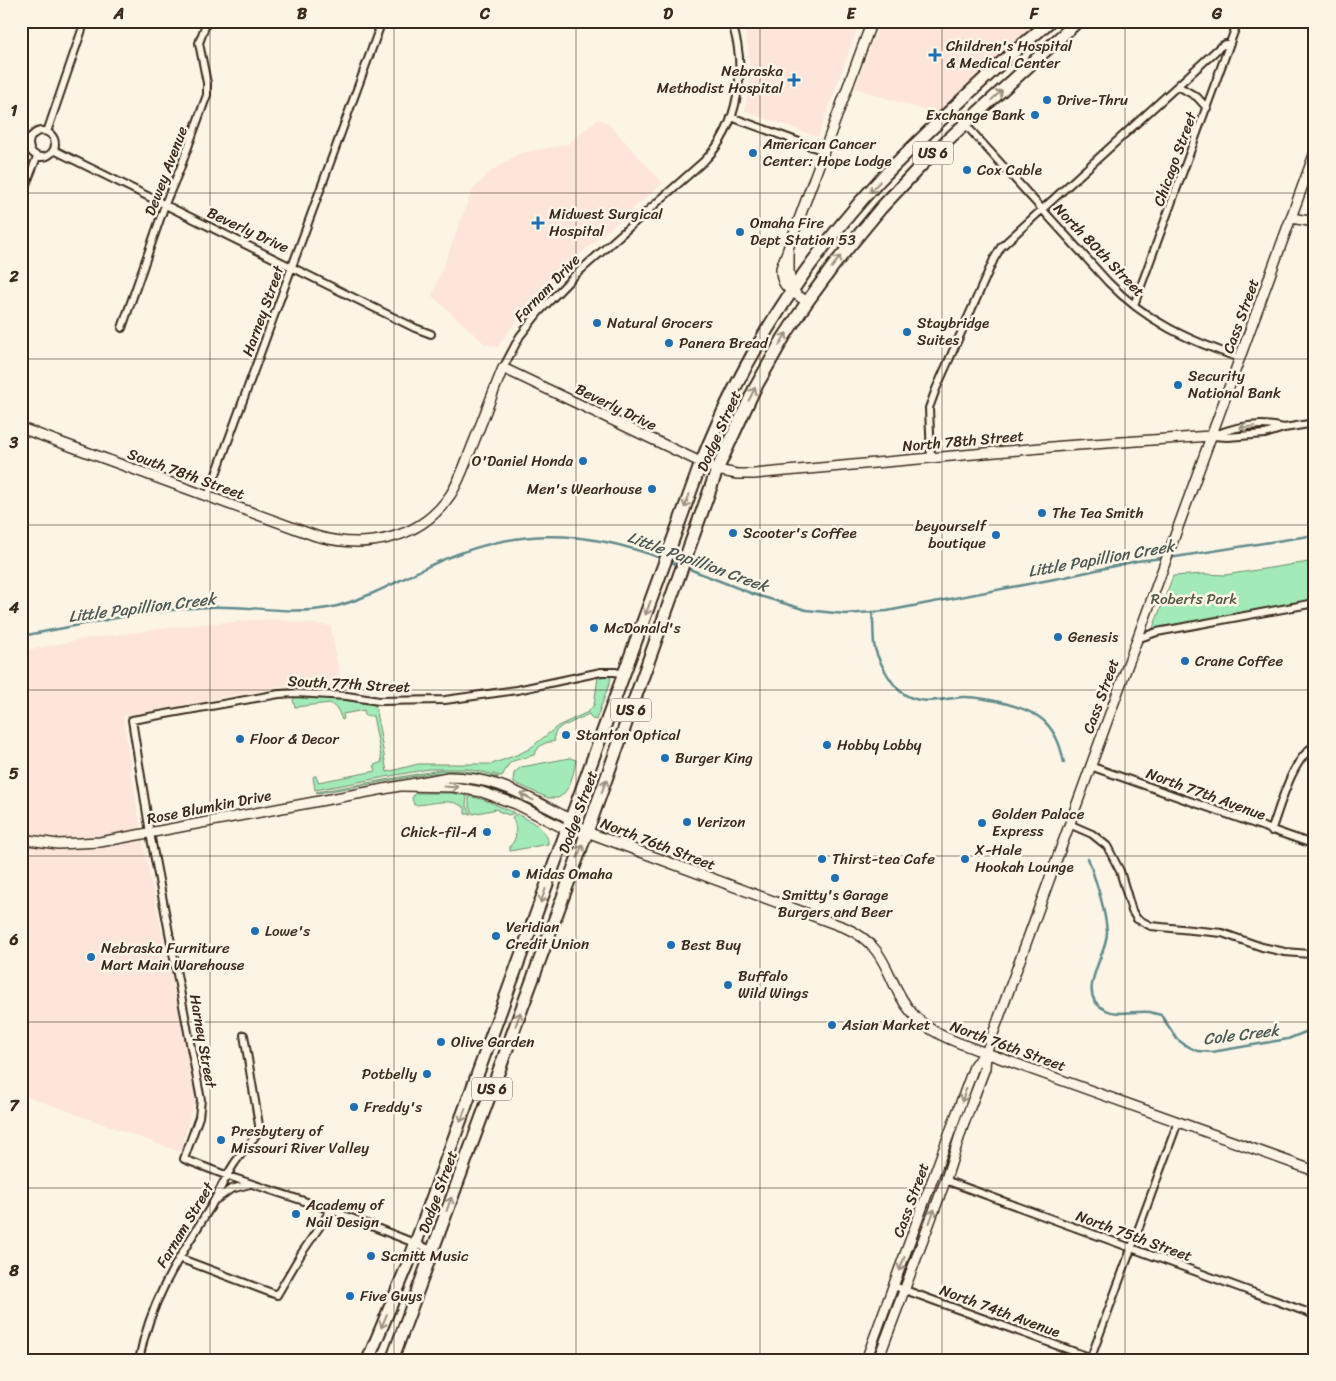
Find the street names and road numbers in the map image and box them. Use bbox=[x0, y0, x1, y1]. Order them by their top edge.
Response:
street label: Chicago Street bbox=[1146, 107, 1204, 210]
street label: Dewey Avenue bbox=[137, 122, 195, 220]
road number: US 6 bbox=[913, 142, 953, 164]
street label: North 80th Street bbox=[1047, 197, 1151, 304]
street label: Beverly Drive bbox=[203, 200, 294, 260]
street label: Farnam Drive bbox=[507, 248, 587, 328]
street label: Harney Street bbox=[235, 261, 292, 360]
street label: Cass Street bbox=[1215, 274, 1267, 357]
street label: Beverly Drive bbox=[571, 376, 661, 438]
street label: Dodge Street bbox=[689, 386, 749, 476]
street label: North 78th Street bbox=[901, 423, 1025, 459]
street label: South 78th Street bbox=[124, 441, 249, 507]
street label: Cass Street bbox=[1075, 654, 1127, 737]
street label: South 77th Street bbox=[287, 668, 411, 700]
road number: US 6 bbox=[611, 698, 651, 722]
street label: North 77th Avenue bbox=[1142, 760, 1270, 828]
street label: Dodge Street bbox=[551, 766, 605, 857]
street label: Rose Blumkin Drive bbox=[145, 782, 273, 832]
street label: North 76th Street bbox=[597, 810, 720, 878]
street label: Harney Street bbox=[182, 992, 224, 1091]
street label: North 76th Street bbox=[946, 1013, 1070, 1079]
road number: US 6 bbox=[472, 1078, 512, 1100]
street label: Dodge Street bbox=[411, 1146, 465, 1237]
street label: Cass Street bbox=[885, 1158, 937, 1241]
street label: Farnam Street bbox=[149, 1176, 221, 1273]
street label: North 75th Street bbox=[1072, 1203, 1196, 1269]
street label: North 74th Avenue bbox=[936, 1277, 1064, 1345]

